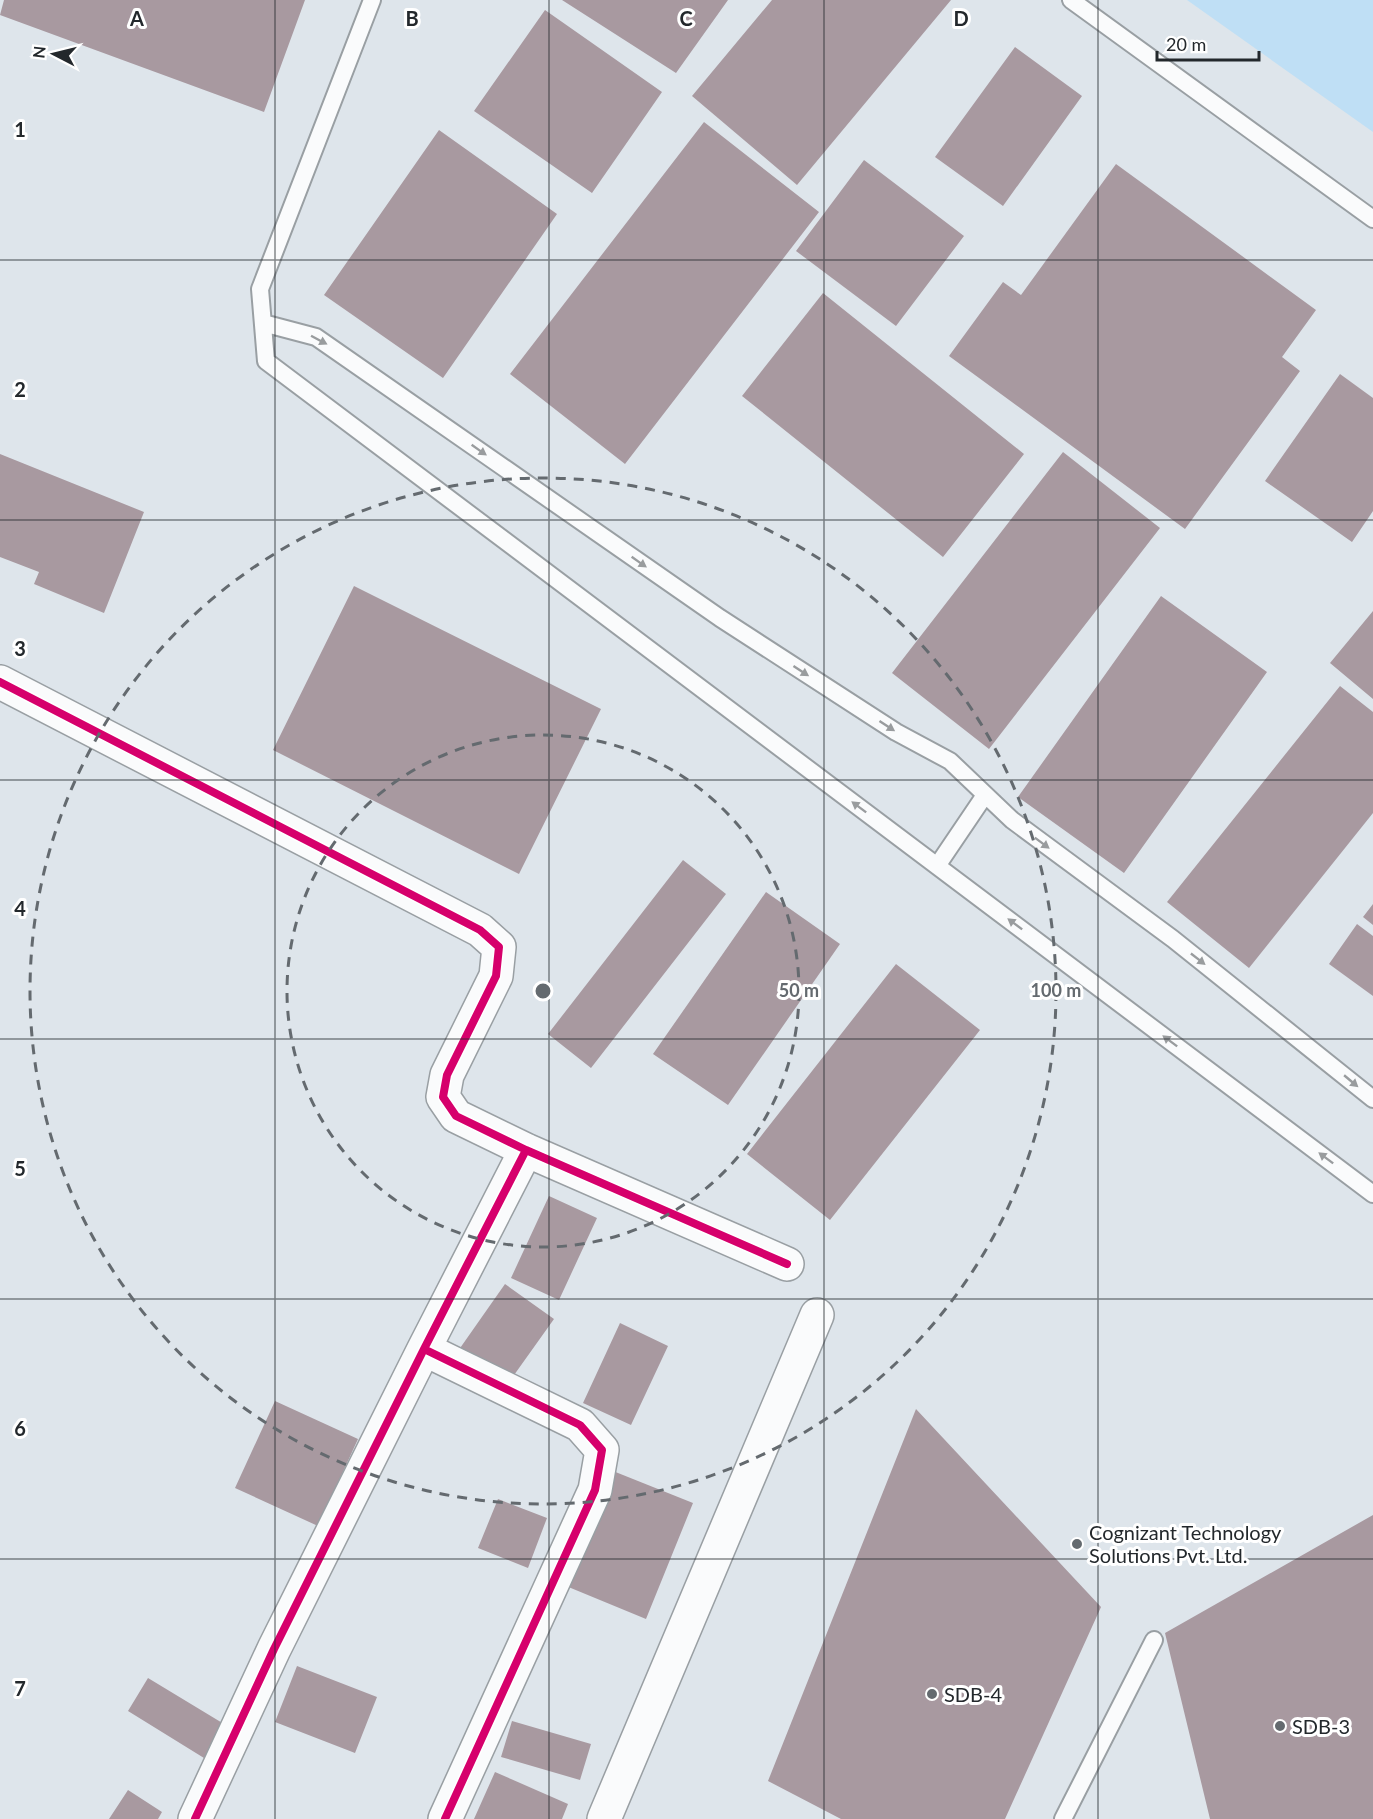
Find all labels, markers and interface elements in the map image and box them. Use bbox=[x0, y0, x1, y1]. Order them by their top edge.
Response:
text: A bbox=[129, 6, 144, 30]
text: B bbox=[405, 6, 419, 30]
text: C bbox=[679, 6, 693, 30]
text: D bbox=[953, 6, 969, 30]
north arrow bbox=[24, 24, 84, 84]
scale bar bbox=[1157, 24, 1259, 62]
text: 20 m bbox=[1166, 33, 1206, 55]
text: N bbox=[28, 45, 49, 59]
text: 1 bbox=[14, 117, 26, 141]
one-way arrow bbox=[311, 335, 328, 345]
text: 2 bbox=[14, 377, 26, 401]
one-way arrow bbox=[471, 444, 487, 456]
one-way arrow bbox=[631, 556, 647, 568]
text: 3 bbox=[14, 636, 26, 660]
one-way arrow bbox=[793, 665, 809, 676]
one-way arrow bbox=[879, 721, 895, 732]
one-way arrow bbox=[851, 801, 866, 813]
one-way arrow bbox=[1035, 836, 1050, 848]
text: 4 bbox=[14, 896, 26, 920]
one-way arrow bbox=[1007, 918, 1023, 930]
one-way arrow bbox=[1191, 953, 1206, 965]
text: 50 m bbox=[779, 979, 819, 1001]
text: 100 m bbox=[1031, 979, 1081, 1001]
centre of rings bbox=[533, 981, 553, 1001]
one-way arrow bbox=[1163, 1035, 1179, 1047]
one-way arrow bbox=[1343, 1074, 1358, 1087]
one-way arrow bbox=[1319, 1153, 1334, 1165]
text: 5 bbox=[14, 1156, 26, 1180]
text: 6 bbox=[14, 1416, 26, 1440]
place label: Cognizant Technology Solutions Pvt. Ltd. bbox=[1089, 1520, 1282, 1567]
marker: Cognizant Technology Solutions Pvt. Ltd. bbox=[1070, 1537, 1084, 1551]
text: 7 bbox=[14, 1676, 26, 1700]
place label: SDB-4 bbox=[944, 1682, 1002, 1706]
marker: SDB-4 bbox=[925, 1687, 939, 1701]
place label: SDB-3 bbox=[1292, 1714, 1350, 1738]
marker: SDB-3 bbox=[1273, 1719, 1287, 1733]

